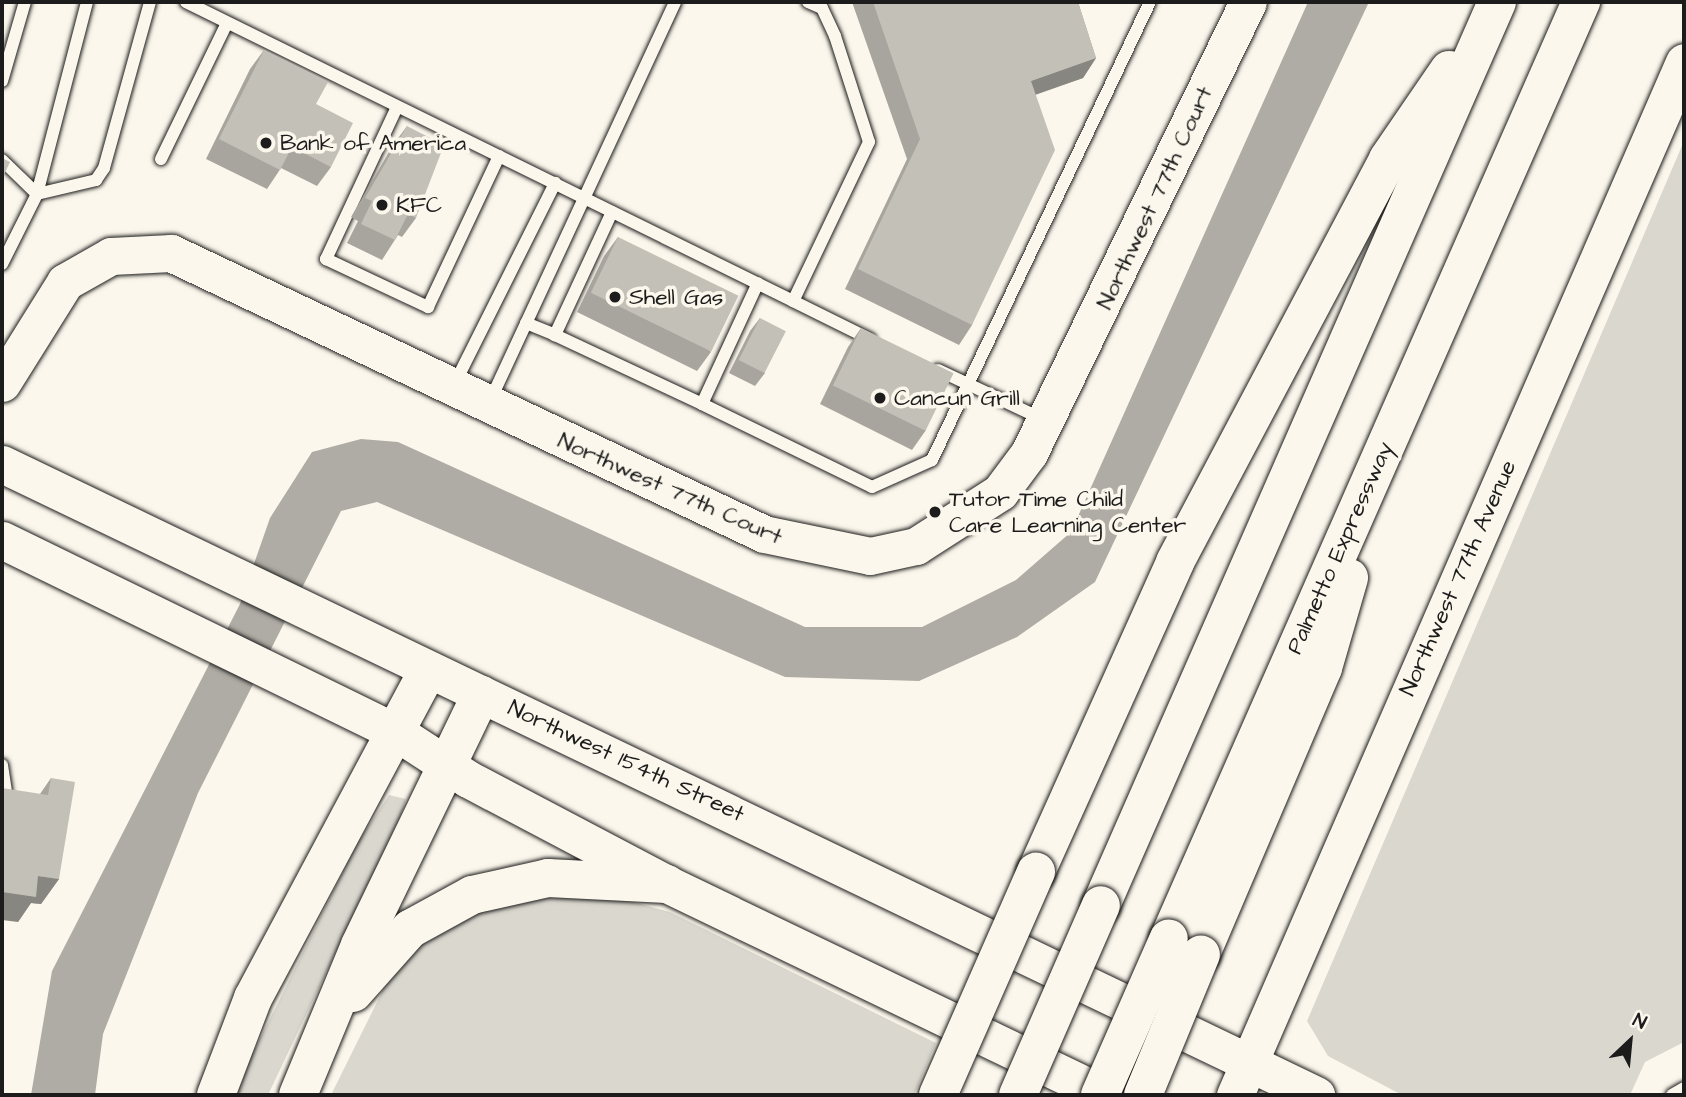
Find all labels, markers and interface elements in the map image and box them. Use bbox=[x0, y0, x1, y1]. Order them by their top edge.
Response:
street label: Northwest 77th Court bbox=[1091, 82, 1219, 314]
place label: Bank of America bbox=[280, 129, 466, 157]
marker: Bank of America bbox=[258, 135, 274, 151]
place label: KFC bbox=[396, 191, 442, 219]
marker: KFC bbox=[374, 197, 390, 213]
place label: Shell Gas bbox=[629, 283, 723, 311]
marker: Shell Gas bbox=[607, 289, 623, 305]
place label: Cancun Grill bbox=[894, 384, 1020, 412]
marker: Cancun Grill bbox=[872, 390, 888, 406]
street label: Northwest 77th Court bbox=[553, 427, 787, 551]
street label: Palmetto Expressway bbox=[1281, 438, 1399, 658]
street label: Northwest 77th Avenue bbox=[1394, 456, 1522, 700]
place label: Tutor Time Child Care Learning Center bbox=[949, 485, 1186, 539]
marker: Tutor Time Child Care Learning Center bbox=[927, 504, 943, 520]
street label: Northwest 154th Street bbox=[503, 694, 749, 828]
north arrow bbox=[1595, 1006, 1665, 1076]
text: N bbox=[1628, 1007, 1651, 1036]

